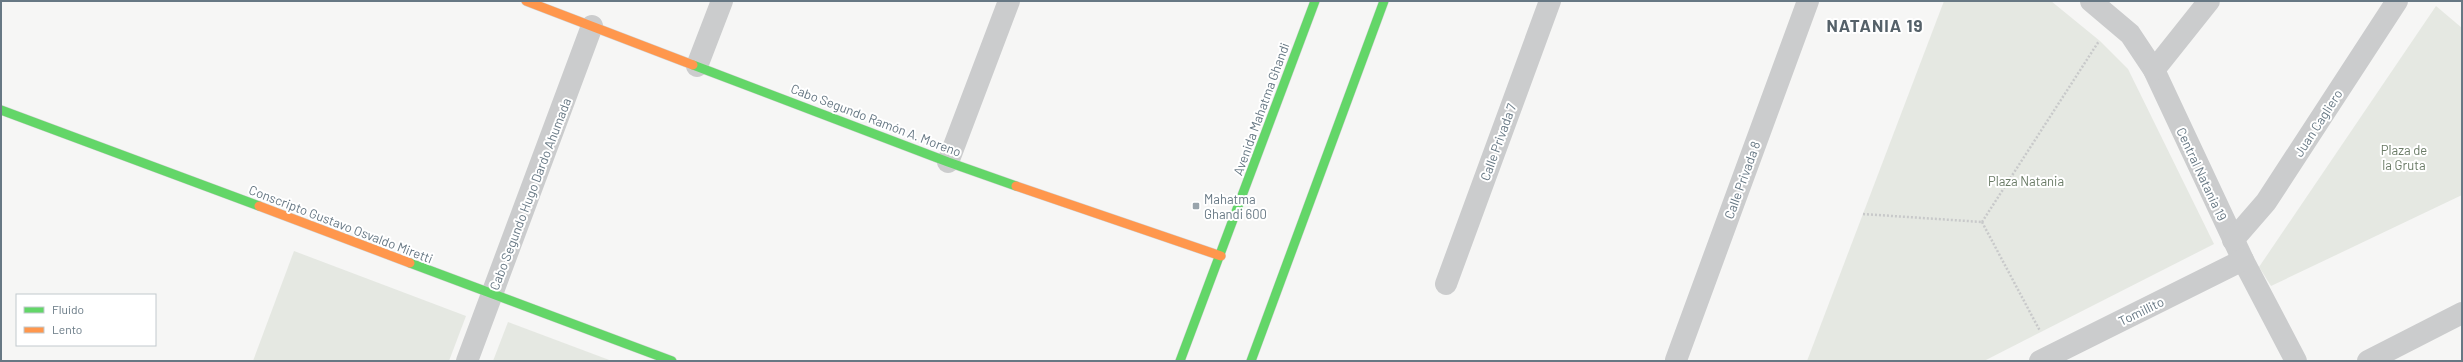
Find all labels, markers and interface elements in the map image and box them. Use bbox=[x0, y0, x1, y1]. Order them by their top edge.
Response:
district label: NATANIA 19 bbox=[1826, 15, 1924, 35]
street label: Avenida Mahatma Ghandi bbox=[1229, 40, 1293, 178]
street label: Cabo Segundo Ramón A. Moreno bbox=[789, 80, 963, 160]
street label: Juan Cagliero bbox=[2290, 86, 2346, 160]
street label: Cabo Segundo Hugo Dardo Ahumada bbox=[486, 96, 574, 292]
street label: Calle Privada 7 bbox=[1477, 101, 1519, 183]
street label: Central Natania 19 bbox=[2173, 125, 2231, 223]
street label: Calle Privada 8 bbox=[1721, 139, 1763, 221]
park label: Plaza de la Gruta bbox=[2381, 142, 2427, 173]
park label: Plaza Natania bbox=[1988, 173, 2064, 189]
street label: Conscripto Gustavo Osvaldo Miretti bbox=[247, 181, 435, 267]
place label: Mahatma Ghandi 600 bbox=[1204, 191, 1267, 222]
marker: Mahatma Ghandi 600 bbox=[1191, 201, 1201, 211]
street label: Tomillito bbox=[2116, 293, 2166, 329]
legend bbox=[16, 294, 156, 346]
text: Fluido bbox=[52, 302, 84, 316]
text: Lento bbox=[52, 322, 82, 336]

